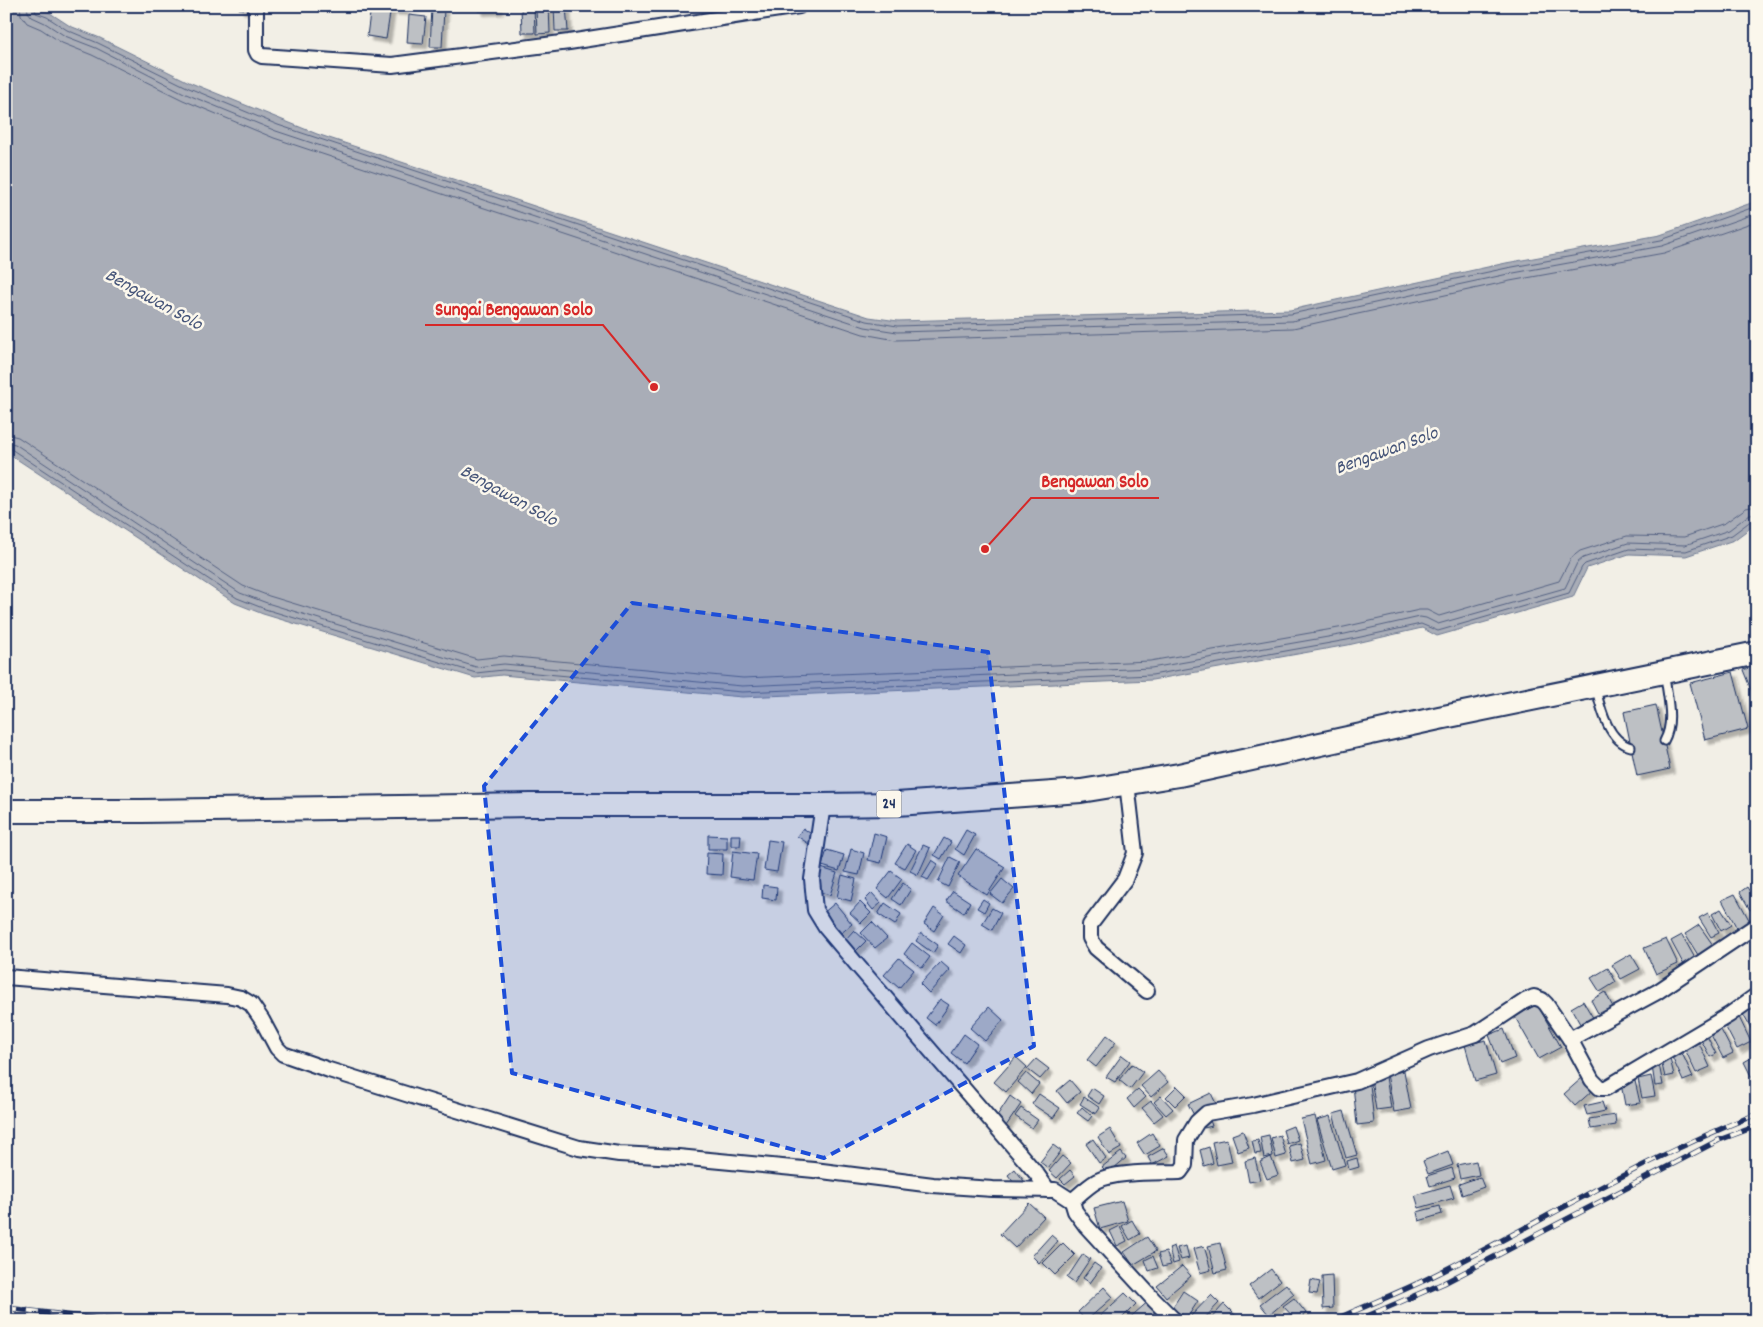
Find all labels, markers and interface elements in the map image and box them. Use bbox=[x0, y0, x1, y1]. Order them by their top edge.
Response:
water label: Bengawan Solo bbox=[99, 263, 208, 340]
callout: Sungai Bengawan Solo bbox=[425, 291, 603, 325]
text: Sungai Bengawan Solo bbox=[435, 298, 593, 325]
water label: Bengawan Solo bbox=[1332, 420, 1444, 483]
water label: Bengawan Solo bbox=[454, 459, 563, 536]
callout: Bengawan Solo bbox=[1031, 464, 1159, 498]
text: Bengawan Solo bbox=[1041, 470, 1149, 497]
road number: 24 bbox=[876, 791, 902, 818]

